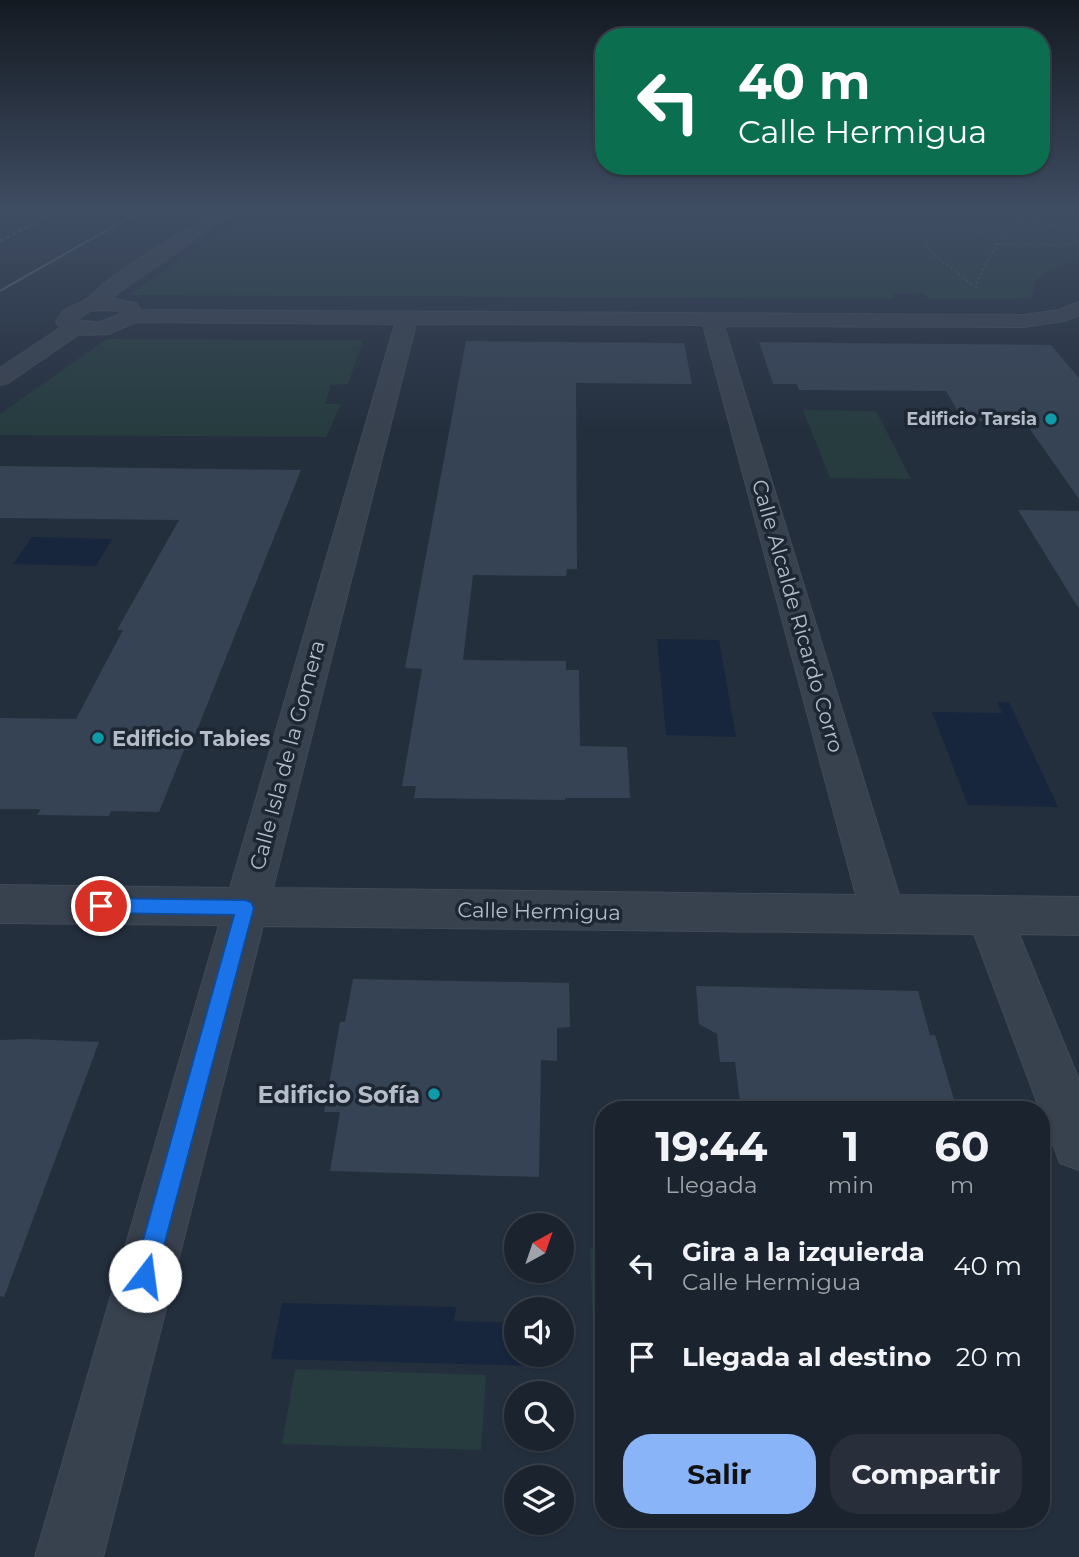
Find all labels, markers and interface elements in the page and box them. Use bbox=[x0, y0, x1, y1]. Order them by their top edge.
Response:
text: 40 m bbox=[738, 52, 870, 111]
icon: left bbox=[623, 56, 714, 147]
text: Calle Hermigua bbox=[738, 112, 987, 151]
place label: Edificio Tarsia bbox=[906, 408, 1037, 430]
marker: Edificio Tarsia bbox=[1043, 411, 1059, 427]
street label: Calle Alcalde Ricardo Corro bbox=[747, 477, 849, 755]
street label: Calle Isla de la Gomera bbox=[244, 637, 330, 873]
place label: Edificio Tabies bbox=[112, 726, 270, 751]
marker: Edificio Tabies bbox=[90, 730, 106, 746]
pin bbox=[71, 876, 131, 936]
icon: arrive bbox=[82, 887, 120, 925]
street label: Calle Hermigua bbox=[457, 897, 621, 925]
place label: Edificio Sofía bbox=[257, 1080, 420, 1109]
marker: Edificio Sofía bbox=[426, 1086, 442, 1102]
text: 19:44 bbox=[655, 1120, 767, 1172]
text: 1 bbox=[843, 1120, 859, 1172]
text: 60 bbox=[934, 1120, 990, 1172]
text: Llegada bbox=[665, 1171, 757, 1199]
text: min bbox=[828, 1171, 874, 1199]
text: m bbox=[950, 1171, 974, 1199]
north arrow bbox=[504, 1213, 574, 1283]
map controls bbox=[504, 1213, 574, 1535]
text: Gira a la izquierda bbox=[682, 1236, 925, 1268]
position arrow bbox=[108, 1239, 182, 1313]
icon: left bbox=[623, 1247, 661, 1285]
text: 40 m bbox=[953, 1250, 1022, 1282]
text: Calle Hermigua bbox=[682, 1268, 861, 1296]
button: sound bbox=[504, 1297, 574, 1367]
icon: arrive bbox=[623, 1338, 661, 1376]
text: Llegada al destino bbox=[682, 1341, 931, 1373]
text: 20 m bbox=[956, 1341, 1022, 1373]
button: search bbox=[504, 1381, 574, 1451]
button: Salir bbox=[623, 1434, 816, 1514]
button: Compartir bbox=[830, 1434, 1022, 1514]
button: layers bbox=[504, 1465, 574, 1535]

